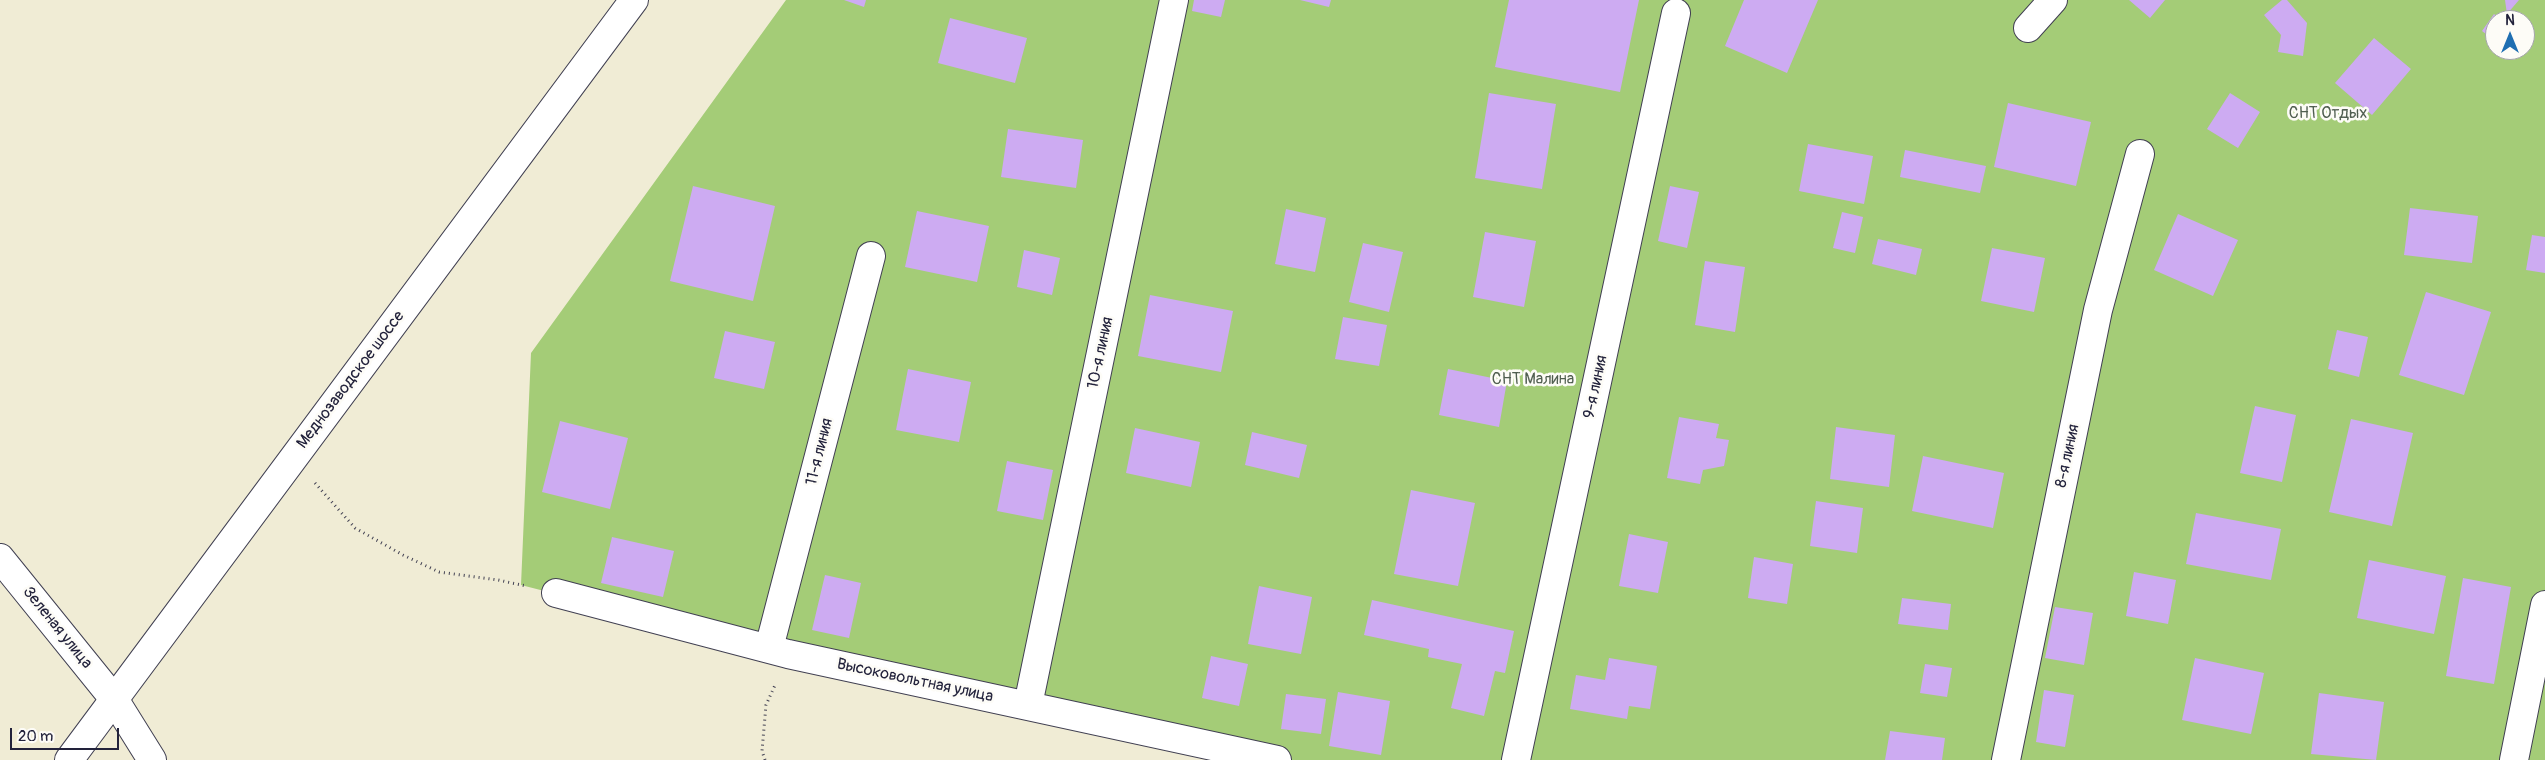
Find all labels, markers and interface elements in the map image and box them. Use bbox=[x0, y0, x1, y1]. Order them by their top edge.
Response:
north arrow bbox=[2485, 10, 2535, 60]
text: N bbox=[2505, 12, 2515, 29]
park label: СНТ Отдых bbox=[2289, 104, 2367, 124]
street label: Меднозаводское шоссе bbox=[293, 307, 409, 453]
street label: 10-я линия bbox=[1084, 315, 1118, 391]
street label: 9-я линия bbox=[1580, 354, 1612, 420]
park label: СНТ Малина bbox=[1492, 370, 1574, 390]
street label: 11-я линия bbox=[802, 416, 838, 488]
street label: 8-я линия bbox=[2052, 423, 2084, 489]
street label: Зеленая улица bbox=[18, 583, 96, 673]
street label: Высоковольтная улица bbox=[835, 655, 995, 707]
scale bar bbox=[12, 718, 121, 750]
text: 20 m bbox=[18, 727, 53, 746]

